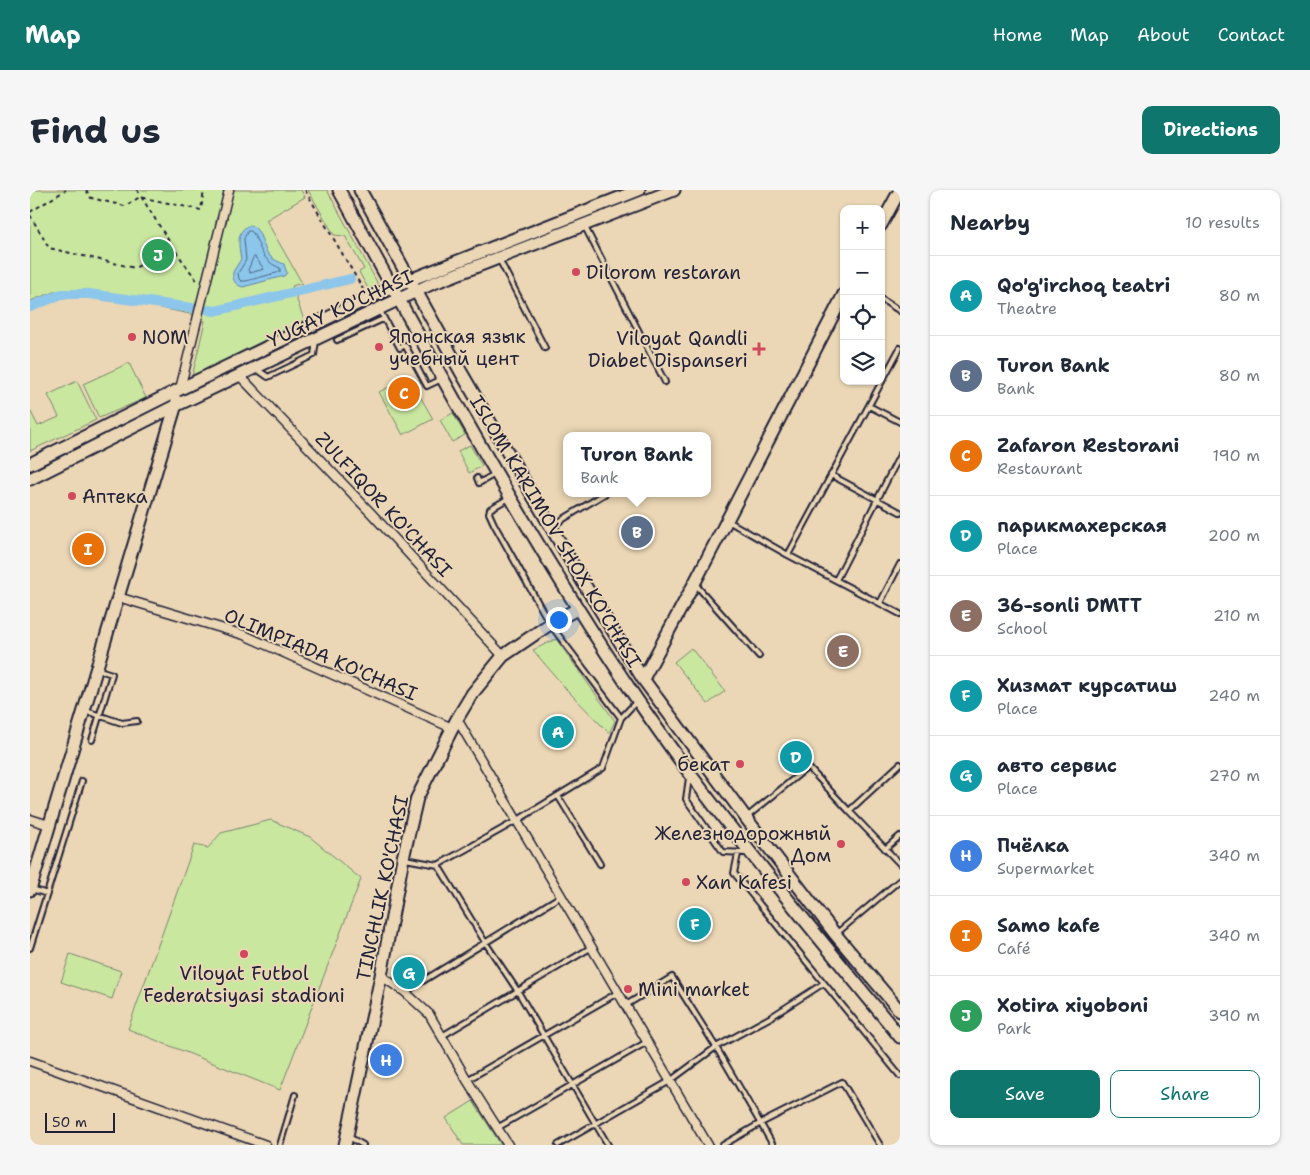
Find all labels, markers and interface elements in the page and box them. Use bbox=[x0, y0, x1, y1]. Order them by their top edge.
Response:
text: Map bbox=[25, 19, 81, 51]
text: Home bbox=[993, 23, 1042, 47]
text: Map bbox=[1070, 23, 1109, 47]
text: About bbox=[1137, 23, 1190, 47]
text: Contact bbox=[1218, 23, 1285, 47]
button: Directions bbox=[1142, 106, 1280, 154]
text: Find us bbox=[30, 107, 161, 154]
map controls bbox=[840, 205, 885, 385]
button: + bbox=[840, 205, 885, 250]
text: Nearby bbox=[950, 209, 1030, 237]
text: 10 results bbox=[1185, 212, 1260, 233]
pin: J bbox=[142, 236, 174, 274]
button: − bbox=[840, 250, 885, 295]
place label: Dilorom restaran bbox=[586, 260, 741, 285]
street label: YUGAY KO'CHASI bbox=[263, 264, 417, 353]
marker: Dilorom restaran bbox=[570, 266, 582, 278]
text: Qo'g'irchoq teatri bbox=[997, 273, 1170, 298]
text: A bbox=[960, 285, 972, 306]
text: 80 m bbox=[1219, 285, 1260, 306]
button: locate bbox=[840, 295, 885, 340]
text: Theatre bbox=[997, 298, 1057, 319]
place label: Японская язык учебный цент bbox=[389, 324, 526, 371]
place label: NOM bbox=[142, 325, 188, 350]
place label: Viloyat Qandli Diabet Dispanseri bbox=[588, 326, 748, 373]
marker: NOM bbox=[126, 331, 138, 343]
button: layers bbox=[840, 340, 885, 385]
marker: Японская язык учебный цент bbox=[373, 341, 385, 353]
marker: Viloyat Qandli Diabet Dispanseri bbox=[752, 342, 766, 356]
text: Turon Bank bbox=[997, 353, 1110, 378]
text: B bbox=[961, 365, 971, 386]
text: 80 m bbox=[1219, 365, 1260, 386]
pin: C bbox=[388, 374, 420, 412]
text: Bank bbox=[997, 378, 1035, 399]
street label: ISLOM KARIMOV SHOX KO'CHASI bbox=[464, 390, 647, 672]
street label: ZULFIQOR KO'CHASI bbox=[310, 427, 457, 582]
popup bbox=[563, 432, 711, 497]
text: Zafaron Restorani bbox=[997, 433, 1179, 458]
text: Turon Bank bbox=[581, 442, 693, 467]
text: C bbox=[961, 445, 971, 466]
text: 190 m bbox=[1213, 445, 1260, 466]
text: Restaurant bbox=[997, 458, 1083, 479]
text: Bank bbox=[581, 467, 619, 488]
place label: Аптека bbox=[82, 484, 148, 509]
marker: Аптека bbox=[66, 490, 78, 502]
pin: B bbox=[621, 513, 653, 551]
text: парикмахерская bbox=[997, 513, 1167, 538]
text: D bbox=[960, 525, 972, 546]
text: 200 m bbox=[1208, 525, 1260, 546]
pin: I bbox=[72, 530, 104, 568]
text: Place bbox=[997, 538, 1038, 559]
text: 36-sonli DMTT bbox=[997, 593, 1142, 618]
street label: OLIMPIADA KO'CHASI bbox=[220, 602, 421, 706]
text: E bbox=[961, 605, 971, 626]
text: 210 m bbox=[1213, 605, 1260, 626]
your location bbox=[546, 607, 572, 633]
text: School bbox=[997, 618, 1047, 639]
pin: E bbox=[827, 632, 859, 670]
text: Хизмат курсатиш bbox=[997, 673, 1177, 698]
text: F bbox=[961, 685, 971, 706]
text: 240 m bbox=[1208, 685, 1260, 706]
text: Place bbox=[997, 698, 1038, 719]
pin: A bbox=[542, 713, 574, 751]
pin: D bbox=[780, 738, 812, 776]
place label: бекат bbox=[677, 752, 730, 777]
text: авто сервис bbox=[997, 753, 1117, 778]
marker: бекат bbox=[734, 758, 746, 770]
text: G bbox=[960, 765, 972, 786]
text: 270 m bbox=[1209, 765, 1260, 786]
text: Place bbox=[997, 778, 1038, 799]
street label: TINCHLIK KO'CHASI bbox=[351, 793, 414, 983]
place label: Железнодорожный Дом bbox=[655, 821, 831, 868]
text: Пчёлка bbox=[997, 833, 1069, 858]
marker: Железнодорожный Дом bbox=[835, 838, 847, 850]
text: H bbox=[960, 845, 972, 866]
text: 340 m bbox=[1208, 845, 1260, 866]
text: Supermarket bbox=[997, 858, 1094, 879]
place label: Xan Kafesi bbox=[696, 870, 792, 895]
marker: Xan Kafesi bbox=[680, 876, 692, 888]
pin: F bbox=[679, 905, 711, 943]
text: Samo kafe bbox=[997, 913, 1100, 938]
text: I bbox=[962, 925, 970, 946]
text: 340 m bbox=[1208, 925, 1260, 946]
text: Café bbox=[997, 938, 1031, 959]
marker: Viloyat Futbol Federatsiyasi stadioni bbox=[238, 948, 250, 960]
pin: G bbox=[393, 954, 425, 992]
place label: Viloyat Futbol Federatsiyasi stadioni bbox=[143, 961, 345, 1008]
place label: Mini market bbox=[638, 977, 750, 1002]
marker: Mini market bbox=[622, 983, 634, 995]
text: Xotira xiyoboni bbox=[997, 993, 1148, 1018]
text: J bbox=[961, 1005, 971, 1026]
text: 390 m bbox=[1208, 1005, 1260, 1026]
text: Park bbox=[997, 1018, 1031, 1039]
pin: H bbox=[370, 1041, 402, 1079]
button: Save bbox=[950, 1070, 1100, 1118]
button: Share bbox=[1110, 1070, 1260, 1118]
scale bar bbox=[45, 1110, 115, 1133]
text: 50 m bbox=[52, 1113, 87, 1131]

